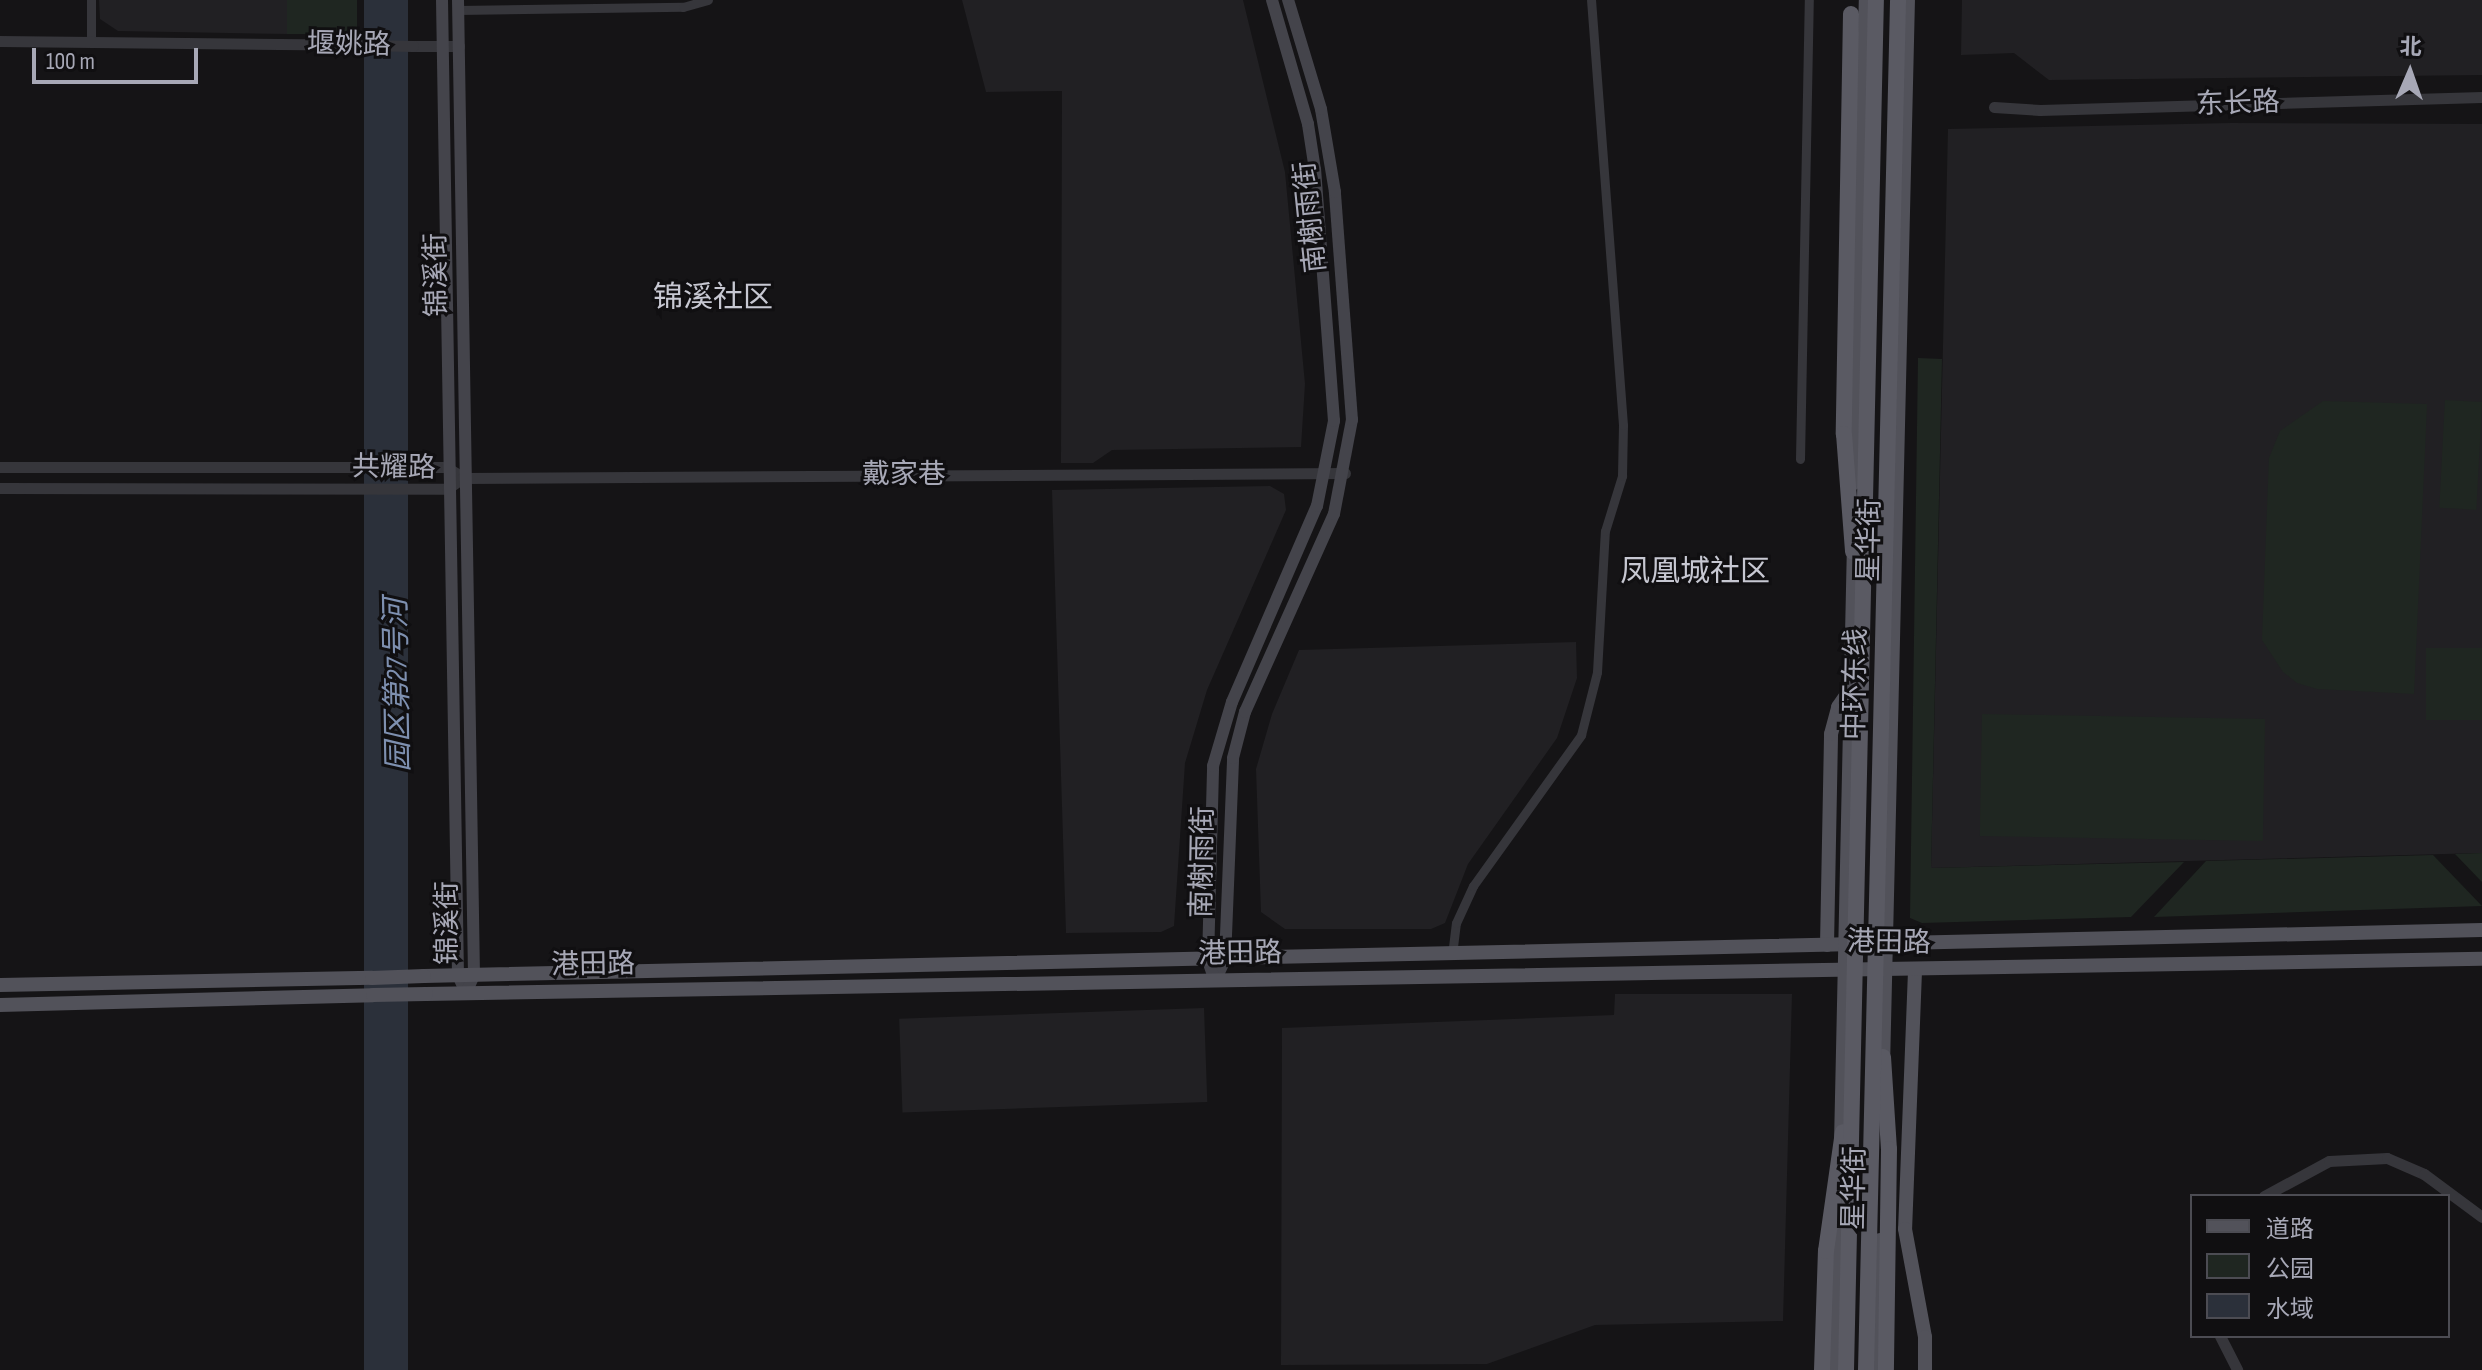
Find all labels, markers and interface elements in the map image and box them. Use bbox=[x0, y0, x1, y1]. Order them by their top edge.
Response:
street label: 堰姚路 bbox=[307, 27, 391, 63]
scale bar bbox=[36, 32, 202, 82]
north arrow bbox=[2370, 32, 2450, 112]
text: 北 bbox=[2399, 34, 2422, 61]
text: 100 m bbox=[46, 47, 95, 76]
street label: 东长路 bbox=[2195, 86, 2281, 122]
street label: 南榭雨街 bbox=[1288, 160, 1334, 274]
street label: 锦溪街 bbox=[419, 233, 455, 317]
district label: 锦溪社区 bbox=[653, 280, 773, 316]
street label: 共耀路 bbox=[352, 450, 436, 486]
street label: 戴家巷 bbox=[862, 458, 946, 492]
street label: 星华街 bbox=[1852, 498, 1888, 582]
district label: 凤凰城社区 bbox=[1620, 554, 1770, 590]
water label: 园区第27号河 bbox=[378, 598, 418, 772]
street label: 中环东线 bbox=[1838, 628, 1874, 740]
street label: 南榭雨街 bbox=[1185, 806, 1221, 918]
street label: 锦溪街 bbox=[431, 881, 465, 965]
street label: 港田路 bbox=[1847, 925, 1931, 961]
street label: 港田路 bbox=[1198, 936, 1282, 972]
street label: 港田路 bbox=[551, 947, 635, 983]
street label: 星华街 bbox=[1837, 1146, 1873, 1230]
legend bbox=[2190, 1194, 2450, 1338]
text: 道路 bbox=[2266, 1215, 2314, 1244]
text: 公园 bbox=[2266, 1255, 2314, 1284]
text: 水域 bbox=[2266, 1295, 2314, 1324]

